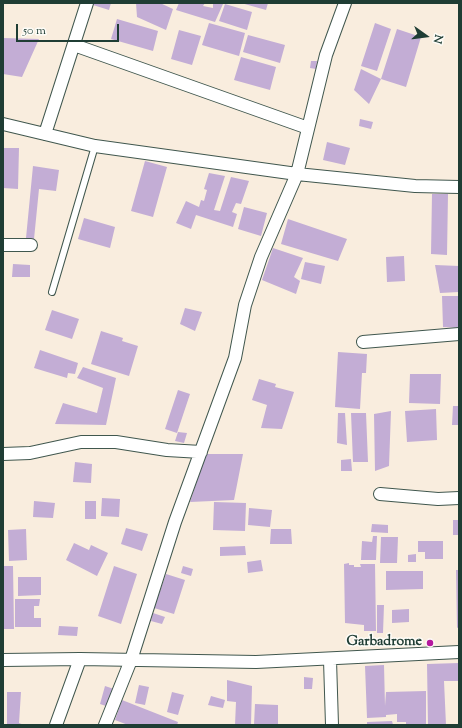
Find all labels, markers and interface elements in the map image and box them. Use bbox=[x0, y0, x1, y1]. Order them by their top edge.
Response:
scale bar bbox=[18, 16, 121, 42]
north arrow bbox=[406, 16, 446, 56]
text: 50 m bbox=[23, 22, 46, 40]
text: N bbox=[429, 33, 446, 45]
place label: Garbadrome bbox=[347, 635, 422, 651]
marker: Garbadrome bbox=[425, 638, 435, 648]

